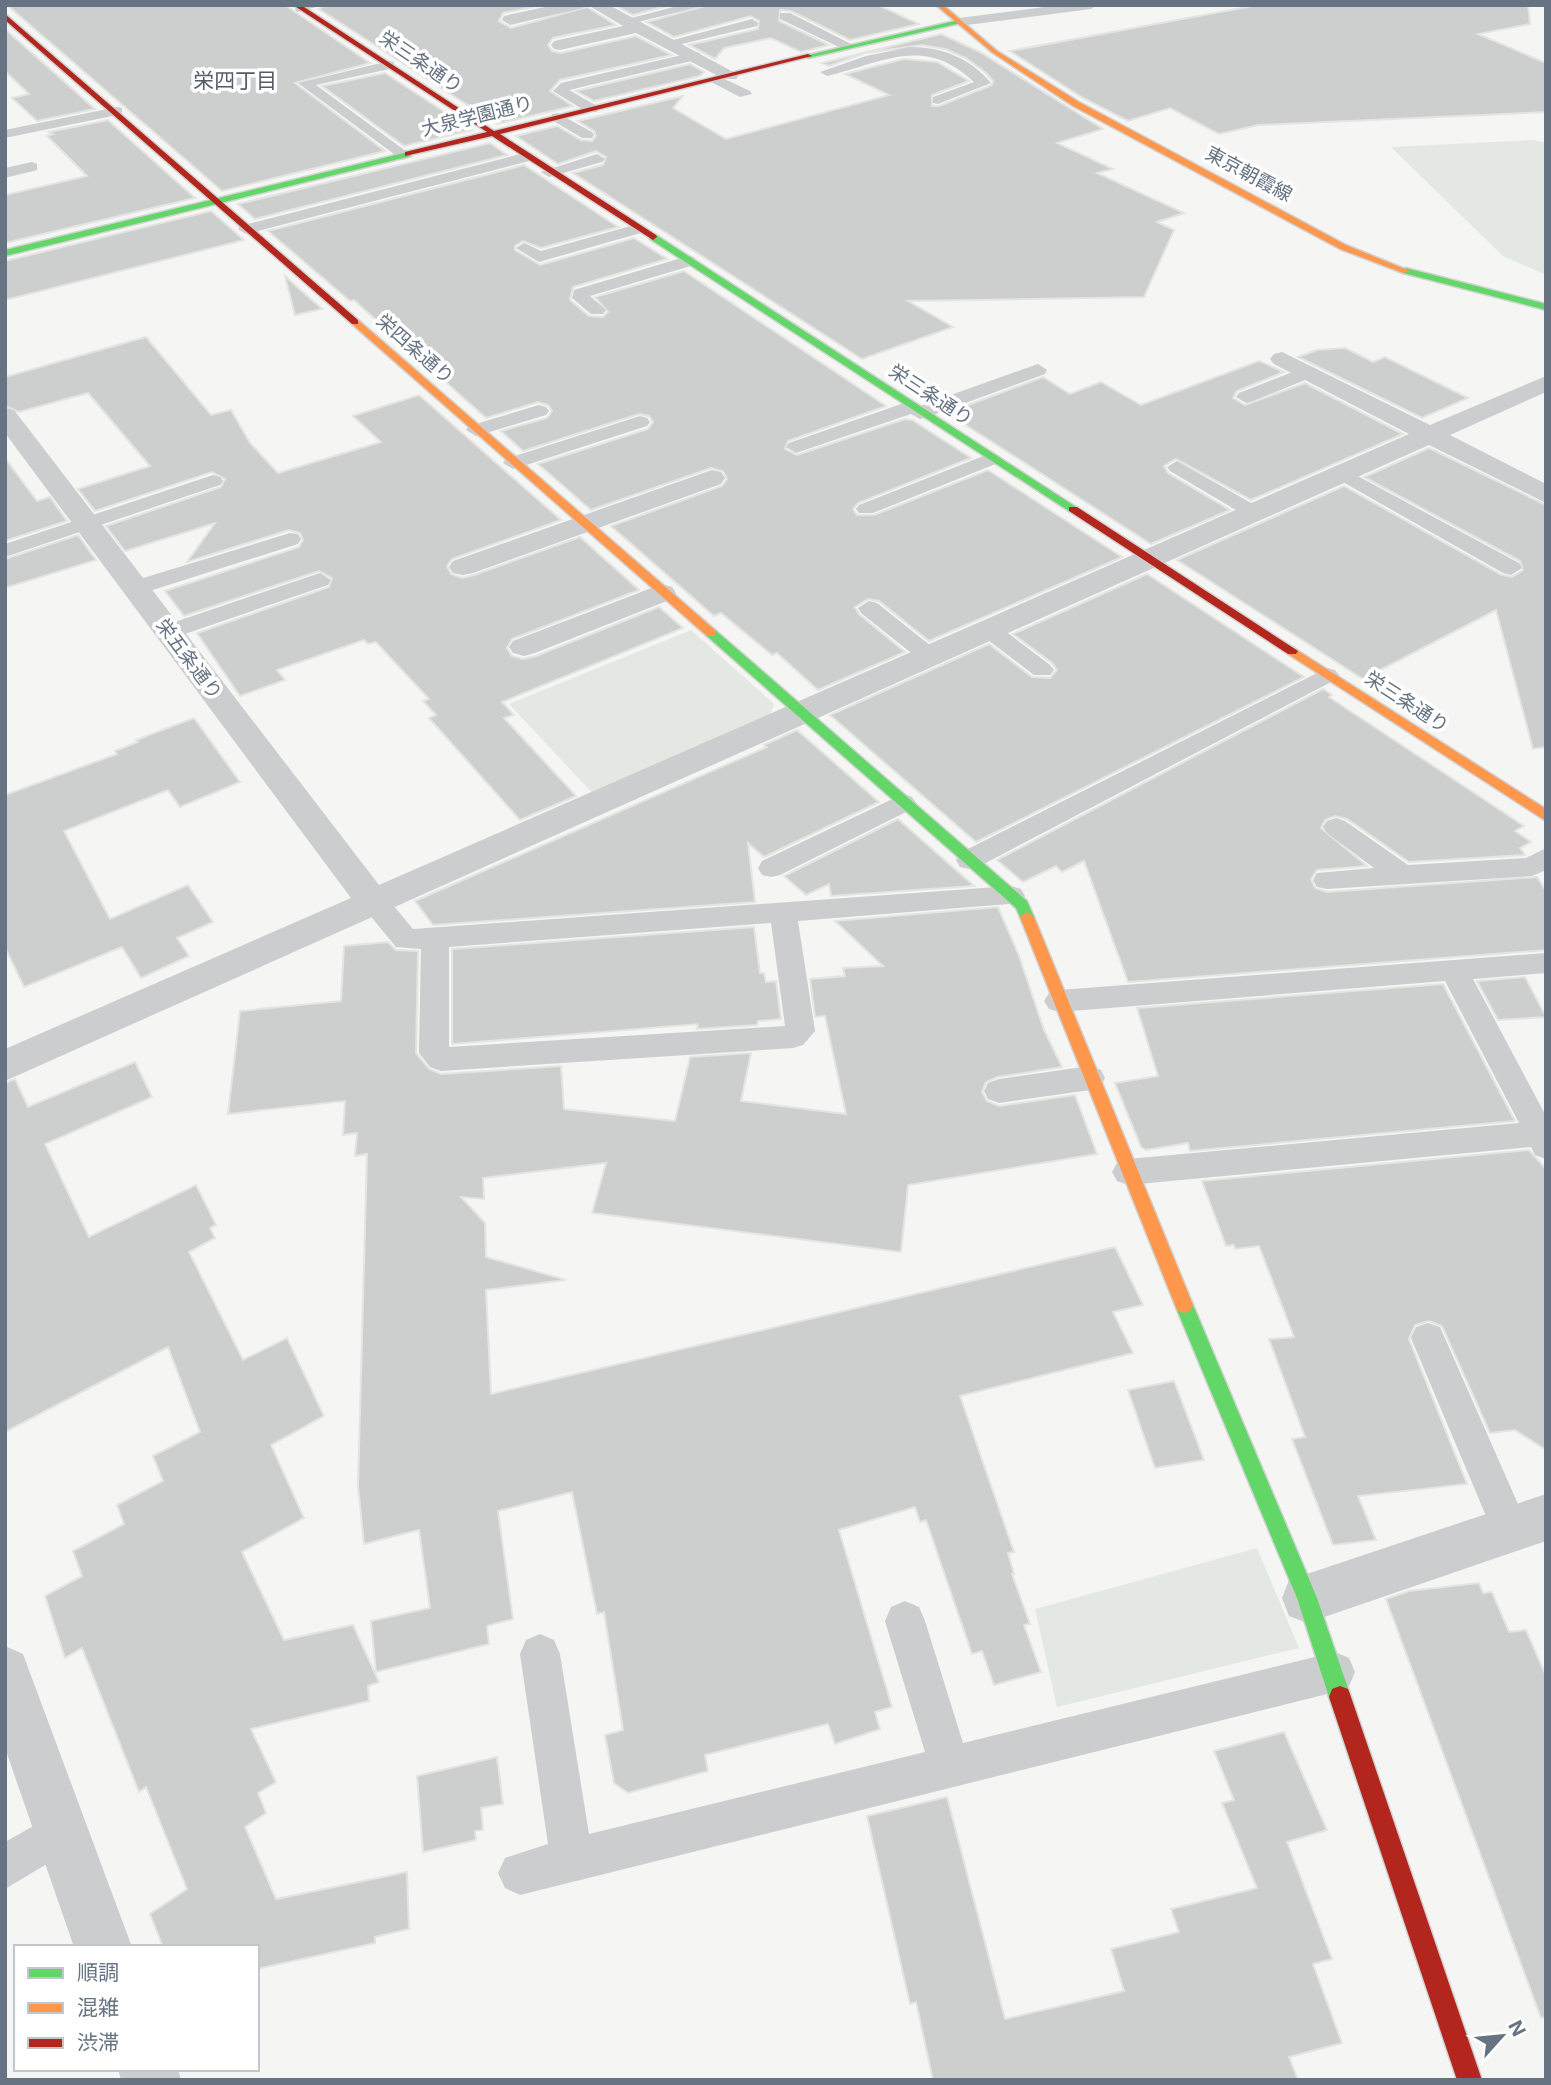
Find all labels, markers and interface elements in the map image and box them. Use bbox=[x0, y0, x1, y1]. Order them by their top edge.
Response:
street label: 栄三条通り bbox=[375, 26, 467, 98]
district label: 栄四丁目 bbox=[193, 68, 277, 93]
street label: 大泉学園通り bbox=[419, 91, 535, 141]
street label: 東京朝霞線 bbox=[1202, 142, 1296, 206]
street label: 栄四条通り bbox=[372, 309, 458, 389]
street label: 栄三条通り bbox=[885, 359, 977, 431]
street label: 栄五条通り bbox=[151, 614, 227, 704]
street label: 栄三条通り bbox=[1361, 666, 1453, 738]
legend bbox=[14, 1945, 259, 2071]
text: 順調 bbox=[77, 1960, 119, 1985]
text: 混雑 bbox=[77, 1995, 119, 2020]
north arrow bbox=[1467, 2001, 1537, 2071]
text: N bbox=[1503, 2017, 1530, 2040]
text: 渋滞 bbox=[77, 2030, 119, 2055]

